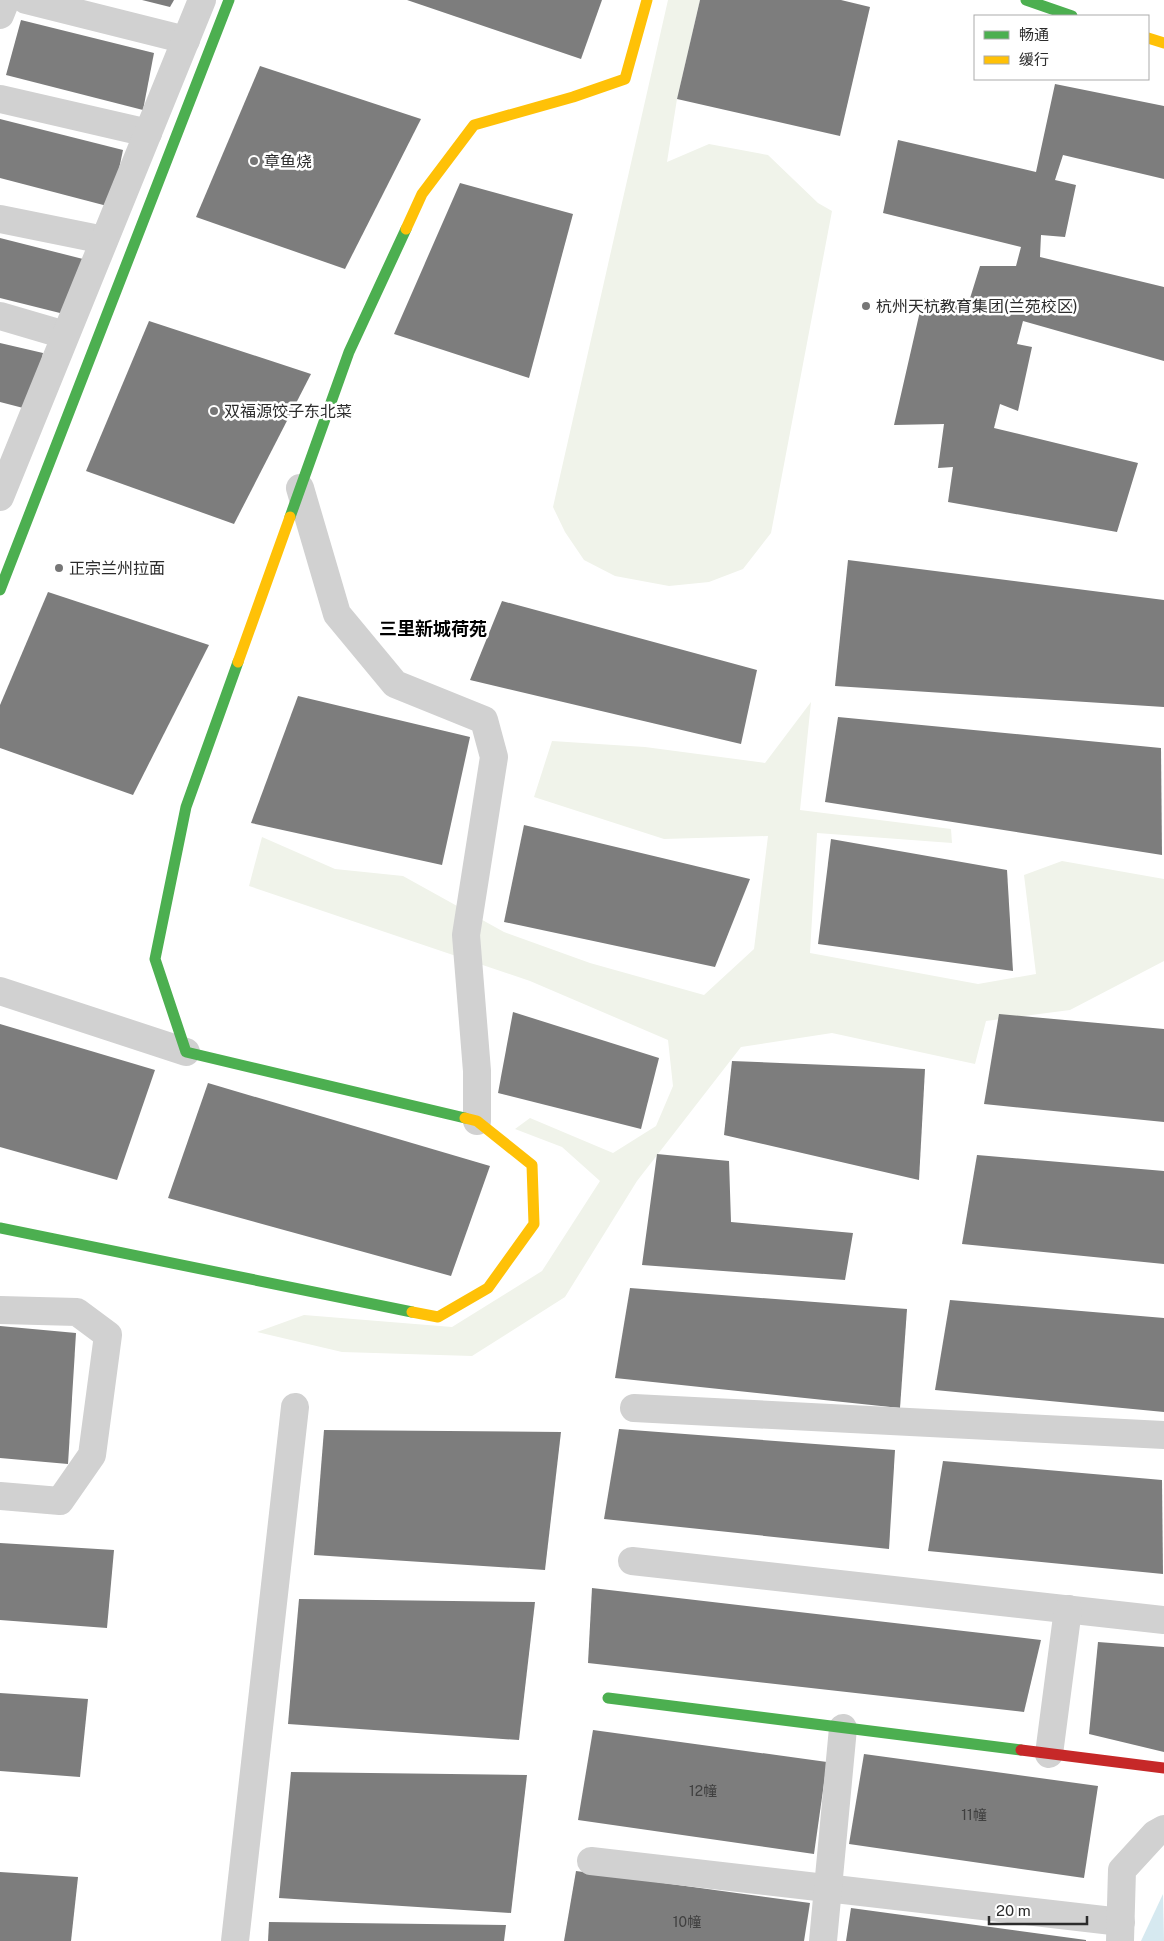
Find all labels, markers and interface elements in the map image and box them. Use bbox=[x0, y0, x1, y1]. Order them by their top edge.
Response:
legend bbox=[974, 15, 1149, 80]
text: 畅通 bbox=[1019, 26, 1049, 43]
text: 缓行 bbox=[1019, 51, 1049, 68]
place label: 章鱼烧 bbox=[264, 152, 312, 171]
marker: 章鱼烧 bbox=[248, 155, 260, 167]
place label: 杭州天杭教育集团(兰苑校区) bbox=[876, 297, 1078, 316]
marker: 杭州天杭教育集团(兰苑校区) bbox=[860, 300, 872, 312]
place label: 双福源饺子东北菜 bbox=[224, 402, 352, 421]
marker: 双福源饺子东北菜 bbox=[208, 405, 220, 417]
place label: 正宗兰州拉面 bbox=[69, 559, 165, 578]
marker: 正宗兰州拉面 bbox=[53, 562, 65, 574]
district label: 三里新城荷苑 bbox=[379, 618, 487, 639]
house number: 12幢 bbox=[689, 1783, 717, 1799]
house number: 11幢 bbox=[961, 1807, 987, 1823]
scale bar bbox=[989, 1894, 1086, 1926]
text: 20 m bbox=[996, 1902, 1031, 1919]
house number: 10幢 bbox=[673, 1914, 701, 1930]

